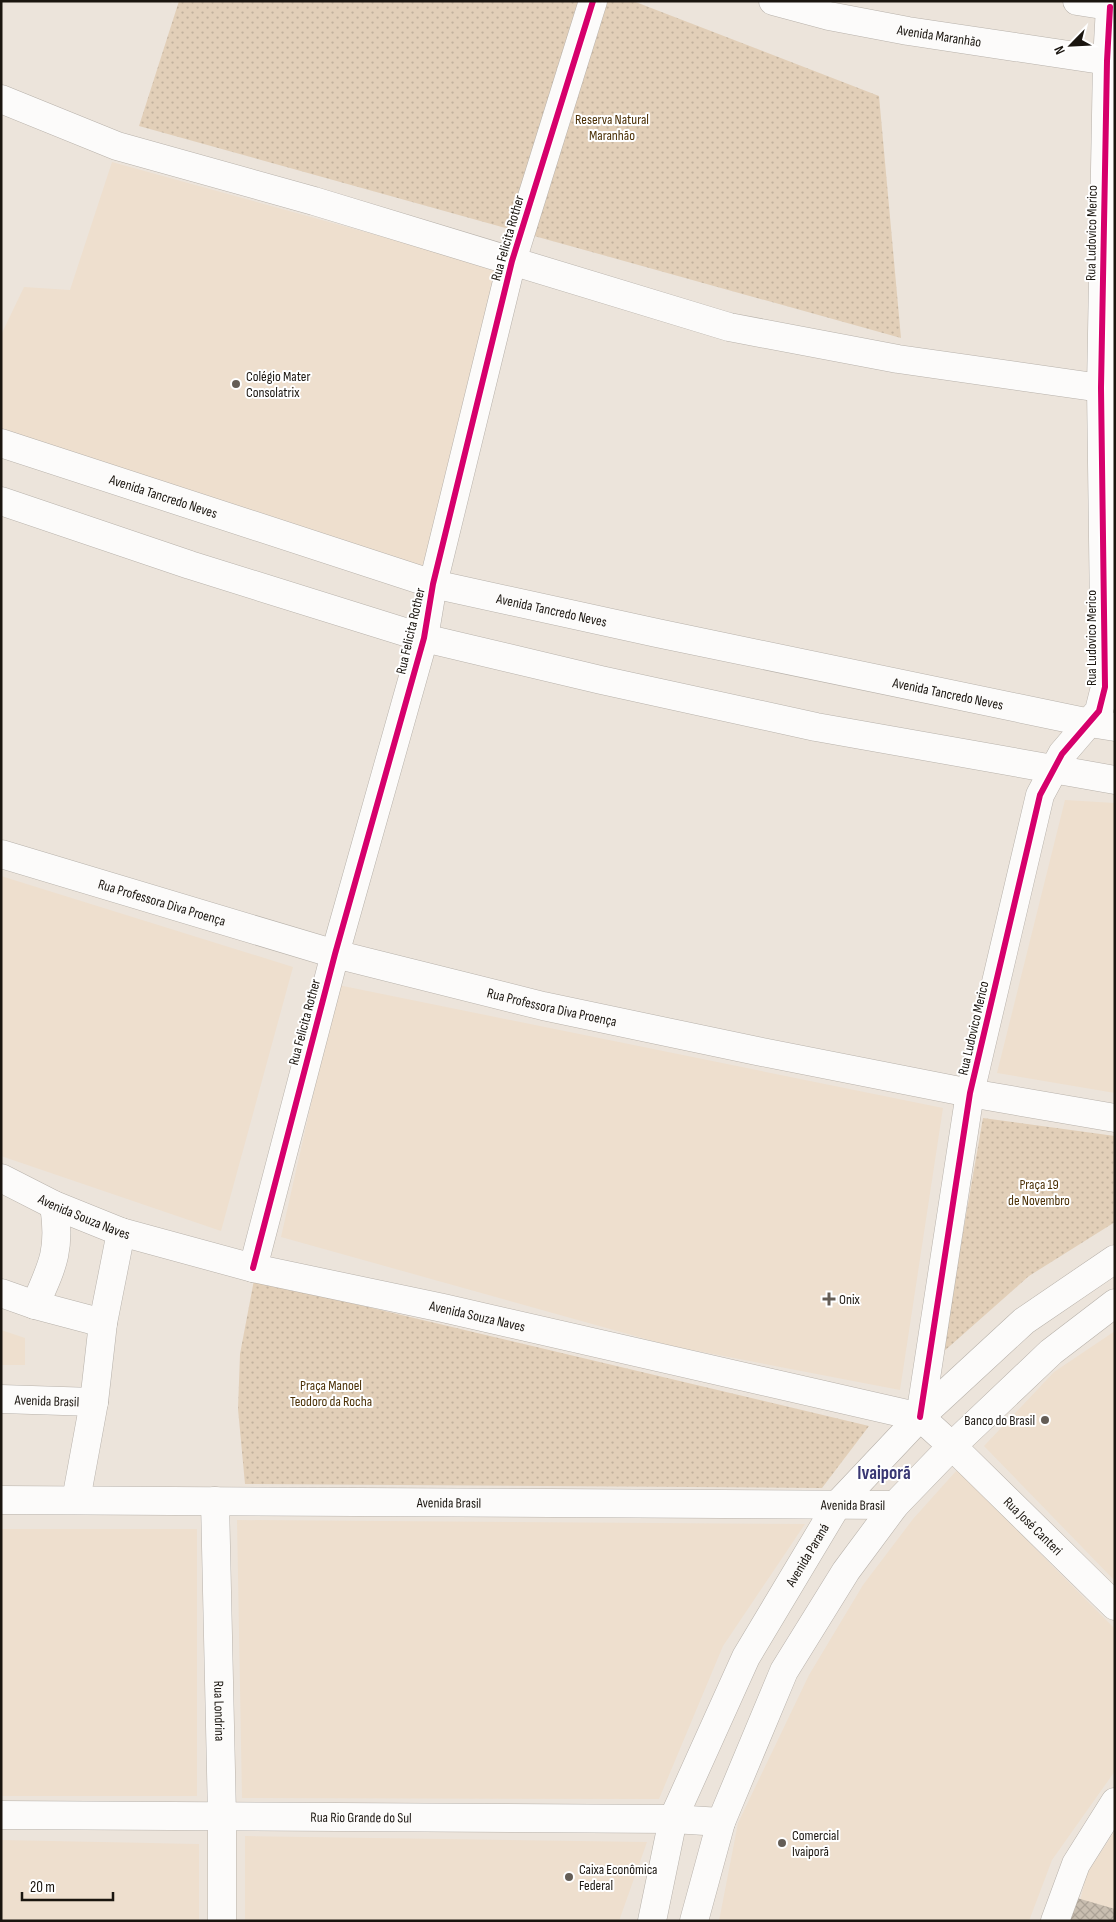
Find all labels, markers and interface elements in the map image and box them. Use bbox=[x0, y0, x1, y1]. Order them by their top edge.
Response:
north arrow bbox=[1046, 20, 1096, 70]
street label: Avenida Maranhão bbox=[895, 21, 983, 51]
text: N bbox=[1050, 43, 1069, 57]
park label: Reserva Natural Maranhão bbox=[575, 111, 649, 144]
street label: Rua Ludovico Merico bbox=[1082, 185, 1101, 281]
street label: Rua Felicita Rother bbox=[487, 193, 528, 283]
place label: Colégio Mater Consolatrix bbox=[246, 368, 310, 401]
marker: Colégio Mater Consolatrix bbox=[230, 378, 242, 390]
street label: Avenida Tancredo Neves bbox=[106, 471, 220, 522]
street label: Rua Felicita Rother bbox=[392, 586, 429, 676]
street label: Avenida Tancredo Neves bbox=[494, 590, 608, 631]
street label: Rua Ludovico Merico bbox=[1083, 590, 1100, 686]
street label: Avenida Tancredo Neves bbox=[890, 674, 1005, 714]
street label: Rua Professora Diva Proença bbox=[96, 876, 228, 930]
street label: Rua Felicita Rother bbox=[285, 977, 324, 1067]
street label: Rua Ludovico Merico bbox=[954, 979, 993, 1077]
street label: Rua Professora Diva Proença bbox=[485, 984, 618, 1030]
park label: Praça 19 de Novembro bbox=[1008, 1176, 1070, 1209]
street label: Avenida Souza Naves bbox=[35, 1190, 132, 1243]
place label: Onix bbox=[839, 1291, 860, 1308]
marker: Onix bbox=[823, 1293, 835, 1305]
street label: Avenida Souza Naves bbox=[427, 1297, 527, 1336]
park label: Praça Manoel Teodoro da Rocha bbox=[290, 1377, 372, 1410]
street label: Avenida Brasil bbox=[13, 1391, 79, 1411]
place label: Banco do Brasil bbox=[964, 1412, 1035, 1429]
marker: Banco do Brasil bbox=[1039, 1414, 1051, 1426]
district label: Ivaiporã bbox=[857, 1462, 911, 1485]
street label: Avenida Brasil bbox=[416, 1494, 481, 1512]
street label: Rua José Canteri bbox=[1000, 1494, 1066, 1559]
street label: Avenida Brasil bbox=[820, 1497, 885, 1514]
street label: Avenida Paraná bbox=[782, 1520, 833, 1591]
street label: Rua Londrina bbox=[210, 1680, 228, 1741]
street label: Rua Rio Grande do Sul bbox=[310, 1809, 412, 1826]
place label: Comercial Ivaiporã bbox=[792, 1827, 839, 1860]
marker: Comercial Ivaiporã bbox=[776, 1837, 788, 1849]
place label: Caixa Econômica Federal bbox=[579, 1861, 658, 1894]
scale bar bbox=[22, 1870, 114, 1902]
marker: Caixa Econômica Federal bbox=[563, 1871, 575, 1883]
text: 20 m bbox=[30, 1878, 55, 1897]

